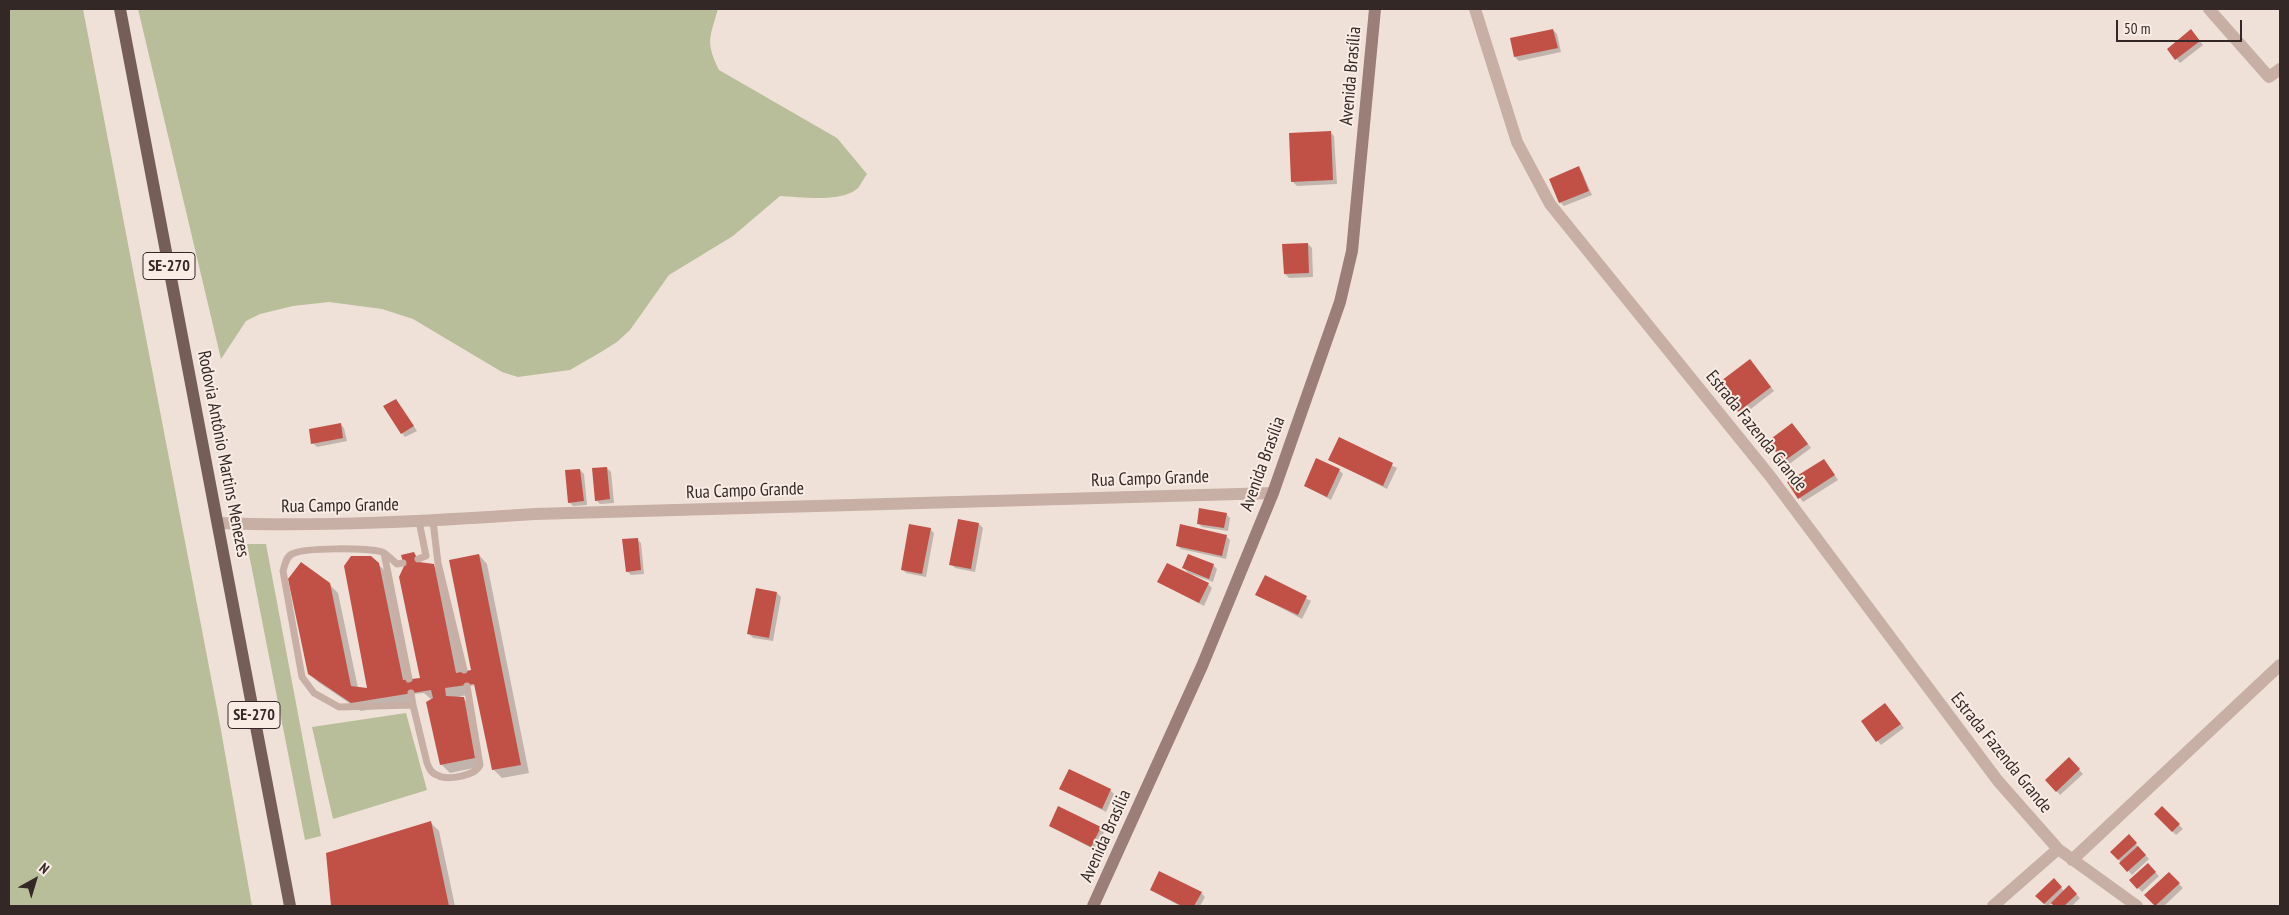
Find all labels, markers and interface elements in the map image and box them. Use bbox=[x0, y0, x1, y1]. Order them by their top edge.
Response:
scale bar bbox=[2119, 10, 2245, 42]
text: 50 m bbox=[2124, 19, 2150, 38]
street label: Avenida Brasília bbox=[1336, 26, 1366, 126]
road number: SE-270 bbox=[143, 252, 195, 280]
street label: Rodovia Antônio Martins Menezes bbox=[192, 349, 254, 559]
street label: Estrada Fazenda Grande bbox=[1701, 366, 1811, 496]
street label: Avenida Brasília bbox=[1236, 414, 1290, 514]
street label: Rua Campo Grande bbox=[1091, 466, 1209, 492]
street label: Rua Campo Grande bbox=[686, 478, 804, 504]
street label: Rua Campo Grande bbox=[281, 494, 399, 518]
street label: Estrada Fazenda Grande bbox=[1946, 688, 2056, 818]
road number: SE-270 bbox=[228, 702, 280, 728]
street label: Avenida Brasília bbox=[1076, 786, 1136, 886]
north arrow bbox=[10, 855, 60, 905]
text: N bbox=[36, 859, 53, 878]

